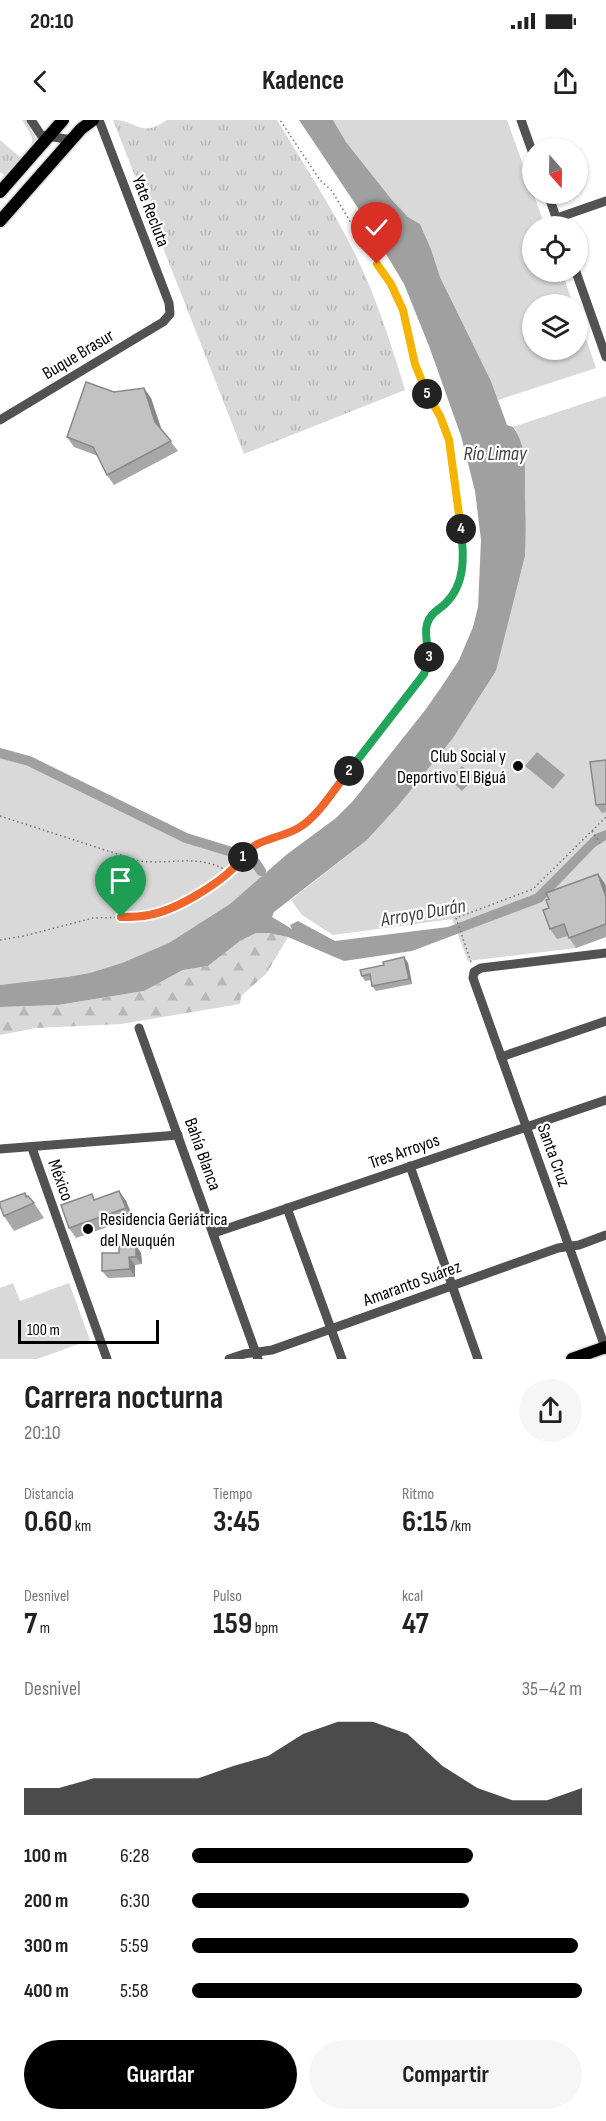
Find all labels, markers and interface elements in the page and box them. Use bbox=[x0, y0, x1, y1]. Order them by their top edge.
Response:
text: 20:10 bbox=[30, 8, 74, 35]
icon: back bbox=[24, 65, 57, 98]
text: Kadence bbox=[262, 65, 344, 97]
icon: share bbox=[549, 65, 582, 98]
north arrow bbox=[522, 138, 588, 204]
map controls bbox=[522, 138, 588, 360]
street label: Yate Recluta bbox=[127, 172, 174, 250]
pin bbox=[351, 202, 402, 264]
icon: check bbox=[360, 211, 393, 244]
button: locate bbox=[522, 216, 588, 282]
button: layers bbox=[522, 294, 588, 360]
street label: Buque Brasur bbox=[39, 325, 118, 384]
pin: 5 bbox=[412, 379, 442, 409]
text: 5 bbox=[423, 384, 431, 403]
water label: Río Limay bbox=[463, 442, 528, 466]
pin: 4 bbox=[446, 514, 476, 544]
text: 4 bbox=[457, 519, 465, 538]
pin: 3 bbox=[414, 642, 444, 672]
text: 3 bbox=[425, 647, 433, 666]
place label: Club Social y Deportivo El Biguá bbox=[397, 746, 506, 788]
pin: 2 bbox=[334, 756, 364, 786]
marker: Club Social y Deportivo El Biguá bbox=[511, 759, 525, 773]
text: 2 bbox=[345, 761, 353, 780]
pin: 1 bbox=[228, 842, 258, 872]
text: 1 bbox=[240, 847, 246, 866]
pin bbox=[95, 855, 146, 917]
icon: arrive bbox=[104, 864, 137, 897]
water label: Arroyo Durán bbox=[378, 894, 468, 932]
street label: Bahía Blanca bbox=[180, 1115, 225, 1193]
street label: Santa Cruz bbox=[532, 1121, 575, 1190]
street label: Tres Arroyos bbox=[366, 1130, 442, 1173]
street label: México bbox=[43, 1157, 78, 1204]
place label: Residencia Geriátrica del Neuquén bbox=[100, 1209, 228, 1251]
marker: Residencia Geriátrica del Neuquén bbox=[81, 1222, 95, 1236]
street label: Amaranto Suárez bbox=[359, 1256, 464, 1311]
scale bar bbox=[18, 1317, 159, 1344]
text: 100 m bbox=[27, 1321, 60, 1340]
text: Carrera nocturna bbox=[24, 1378, 223, 1418]
button: share bbox=[519, 1379, 582, 1442]
text: 20:10 bbox=[24, 1421, 61, 1445]
text: Distancia bbox=[24, 1485, 74, 1504]
text: Tiempo bbox=[213, 1485, 252, 1504]
text: Ritmo bbox=[402, 1485, 434, 1504]
text: 0.60 bbox=[24, 1504, 72, 1540]
text: 3:45 bbox=[213, 1504, 260, 1540]
text: 6:15 bbox=[402, 1504, 448, 1540]
text: km bbox=[72, 1517, 91, 1536]
text: /km bbox=[448, 1517, 471, 1536]
text: Desnivel bbox=[24, 1587, 69, 1606]
text: Pulso bbox=[213, 1587, 242, 1606]
text: kcal bbox=[402, 1587, 423, 1606]
text: 7 bbox=[24, 1606, 37, 1642]
text: 159 bbox=[213, 1606, 252, 1642]
text: 47 bbox=[402, 1606, 429, 1642]
text: m bbox=[37, 1619, 50, 1638]
text: bpm bbox=[252, 1619, 278, 1638]
text: Desnivel bbox=[24, 1677, 81, 1701]
text: 35–42 m bbox=[522, 1677, 582, 1701]
text: 100 m bbox=[24, 1844, 67, 1868]
text: 6:28 bbox=[120, 1844, 150, 1868]
text: 200 m bbox=[24, 1889, 68, 1913]
text: 6:30 bbox=[120, 1889, 150, 1913]
text: 300 m bbox=[24, 1934, 68, 1958]
text: 5:59 bbox=[120, 1934, 149, 1958]
text: 400 m bbox=[24, 1979, 69, 2003]
text: 5:58 bbox=[120, 1979, 149, 2003]
button: Guardar bbox=[24, 2040, 297, 2109]
button: Compartir bbox=[309, 2040, 582, 2109]

